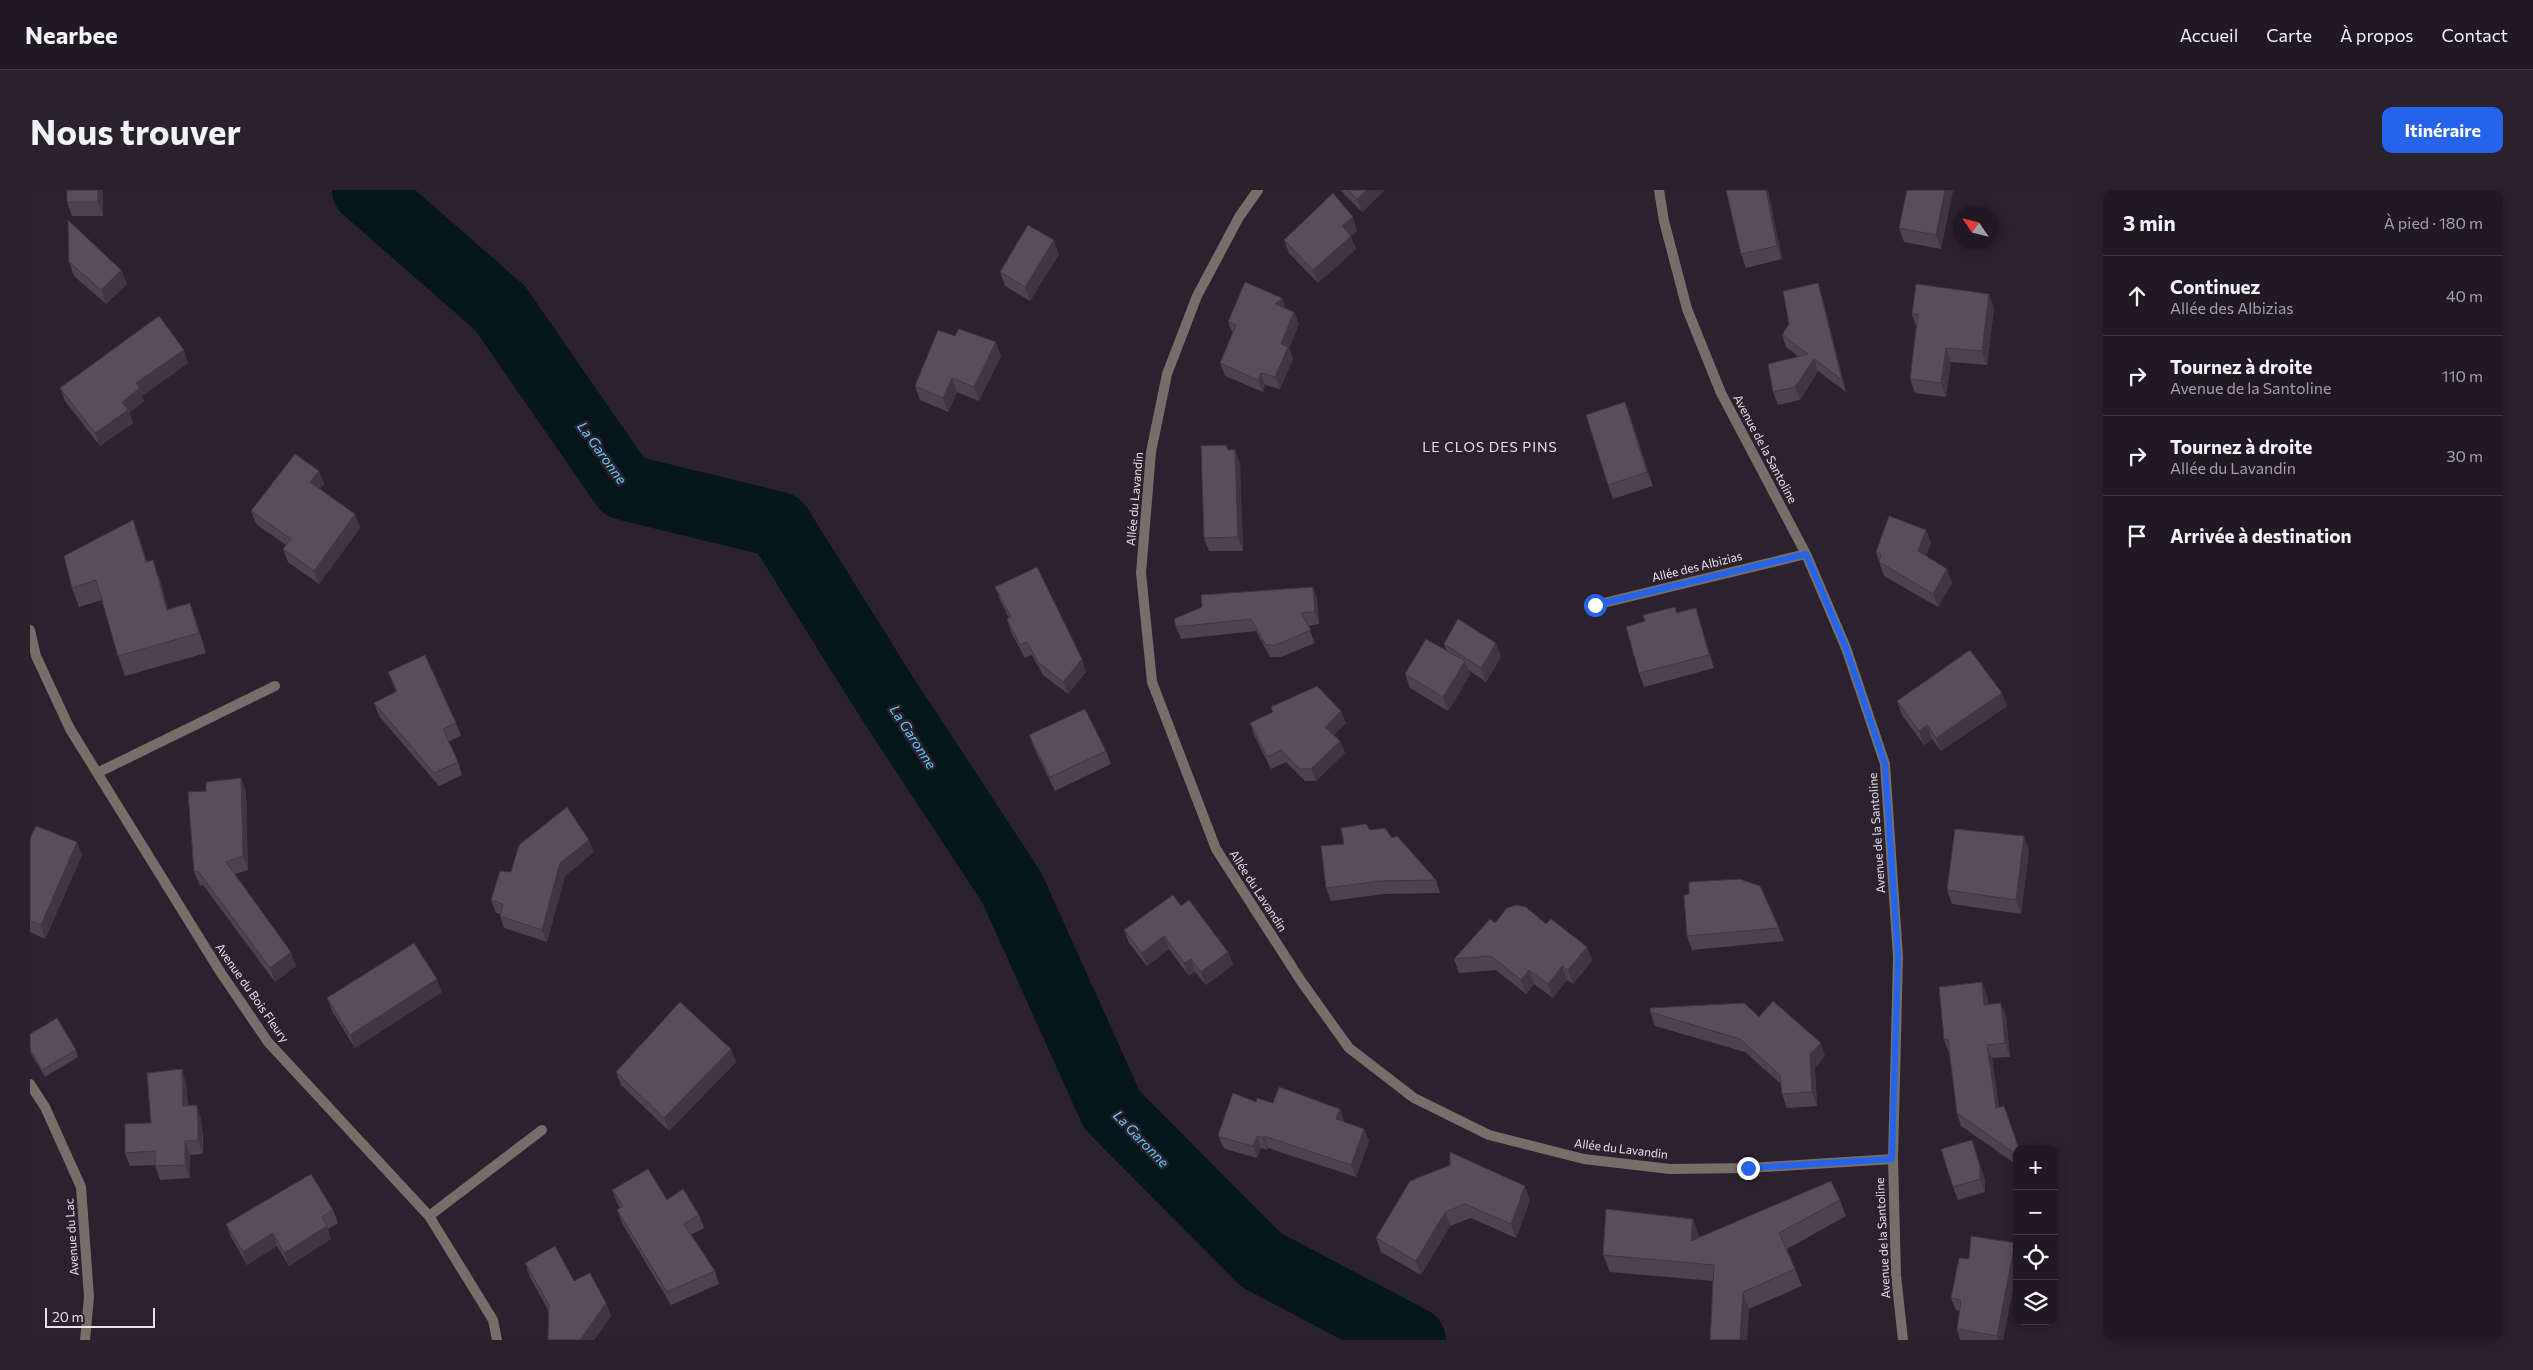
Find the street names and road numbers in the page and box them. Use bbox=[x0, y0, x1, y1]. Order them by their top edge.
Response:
street label: Avenue de la Santoline bbox=[1731, 392, 1800, 505]
street label: Allée du Lavandin bbox=[1123, 451, 1145, 547]
street label: Allée des Albizias bbox=[1650, 548, 1743, 584]
street label: Avenue de la Santoline bbox=[1865, 772, 1887, 894]
street label: Allée du Lavandin bbox=[1227, 847, 1290, 934]
street label: Avenue du Bois Fleury bbox=[213, 940, 292, 1045]
street label: Allée du Lavandin bbox=[1573, 1135, 1669, 1161]
street label: Avenue de la Santoline bbox=[1872, 1177, 1892, 1299]
street label: Avenue du Lac bbox=[61, 1198, 81, 1276]

